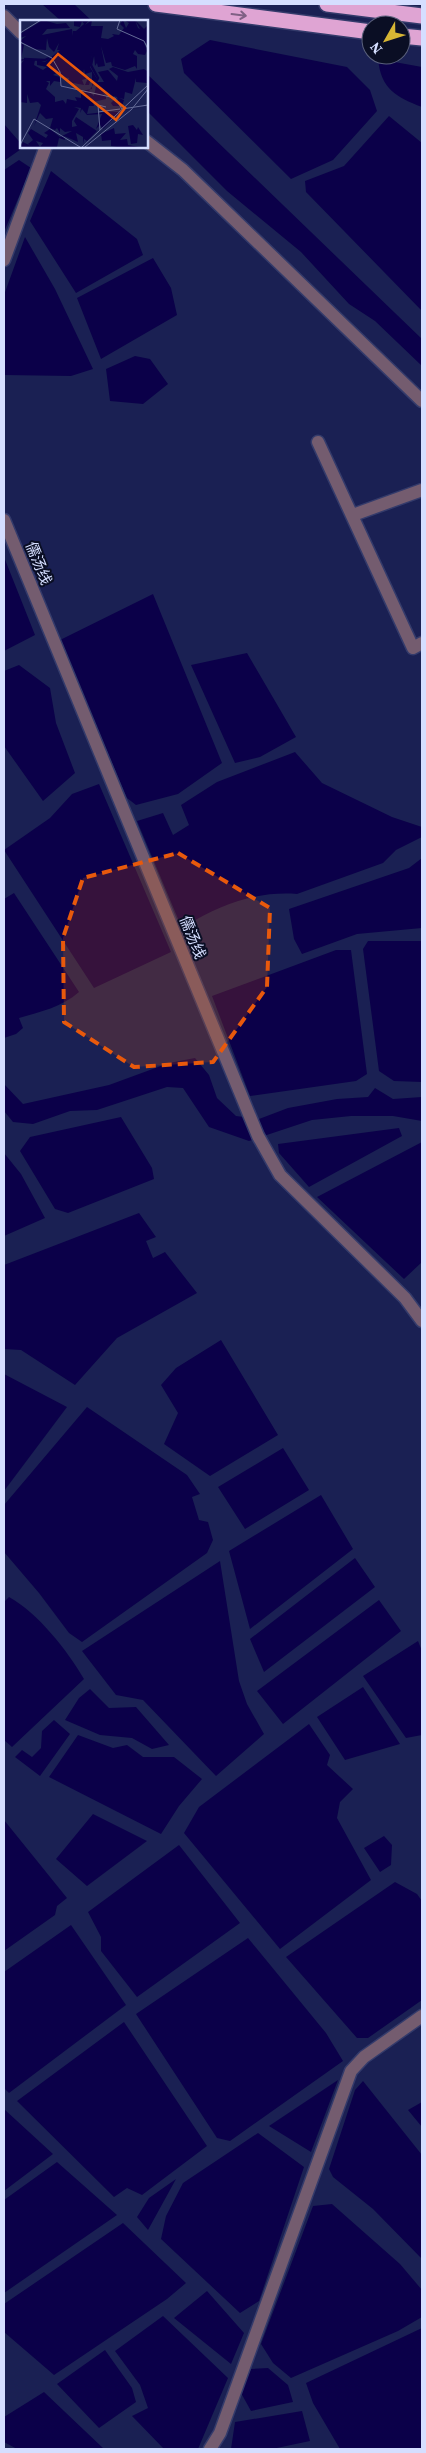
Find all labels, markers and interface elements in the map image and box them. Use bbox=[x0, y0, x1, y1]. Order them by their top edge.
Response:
one-way arrow bbox=[231, 10, 247, 20]
north arrow bbox=[361, 15, 411, 65]
inset map bbox=[20, 20, 148, 148]
text: N bbox=[365, 38, 387, 58]
street label: 儒汤线 bbox=[21, 538, 57, 588]
street label: 儒汤线 bbox=[175, 912, 211, 962]

